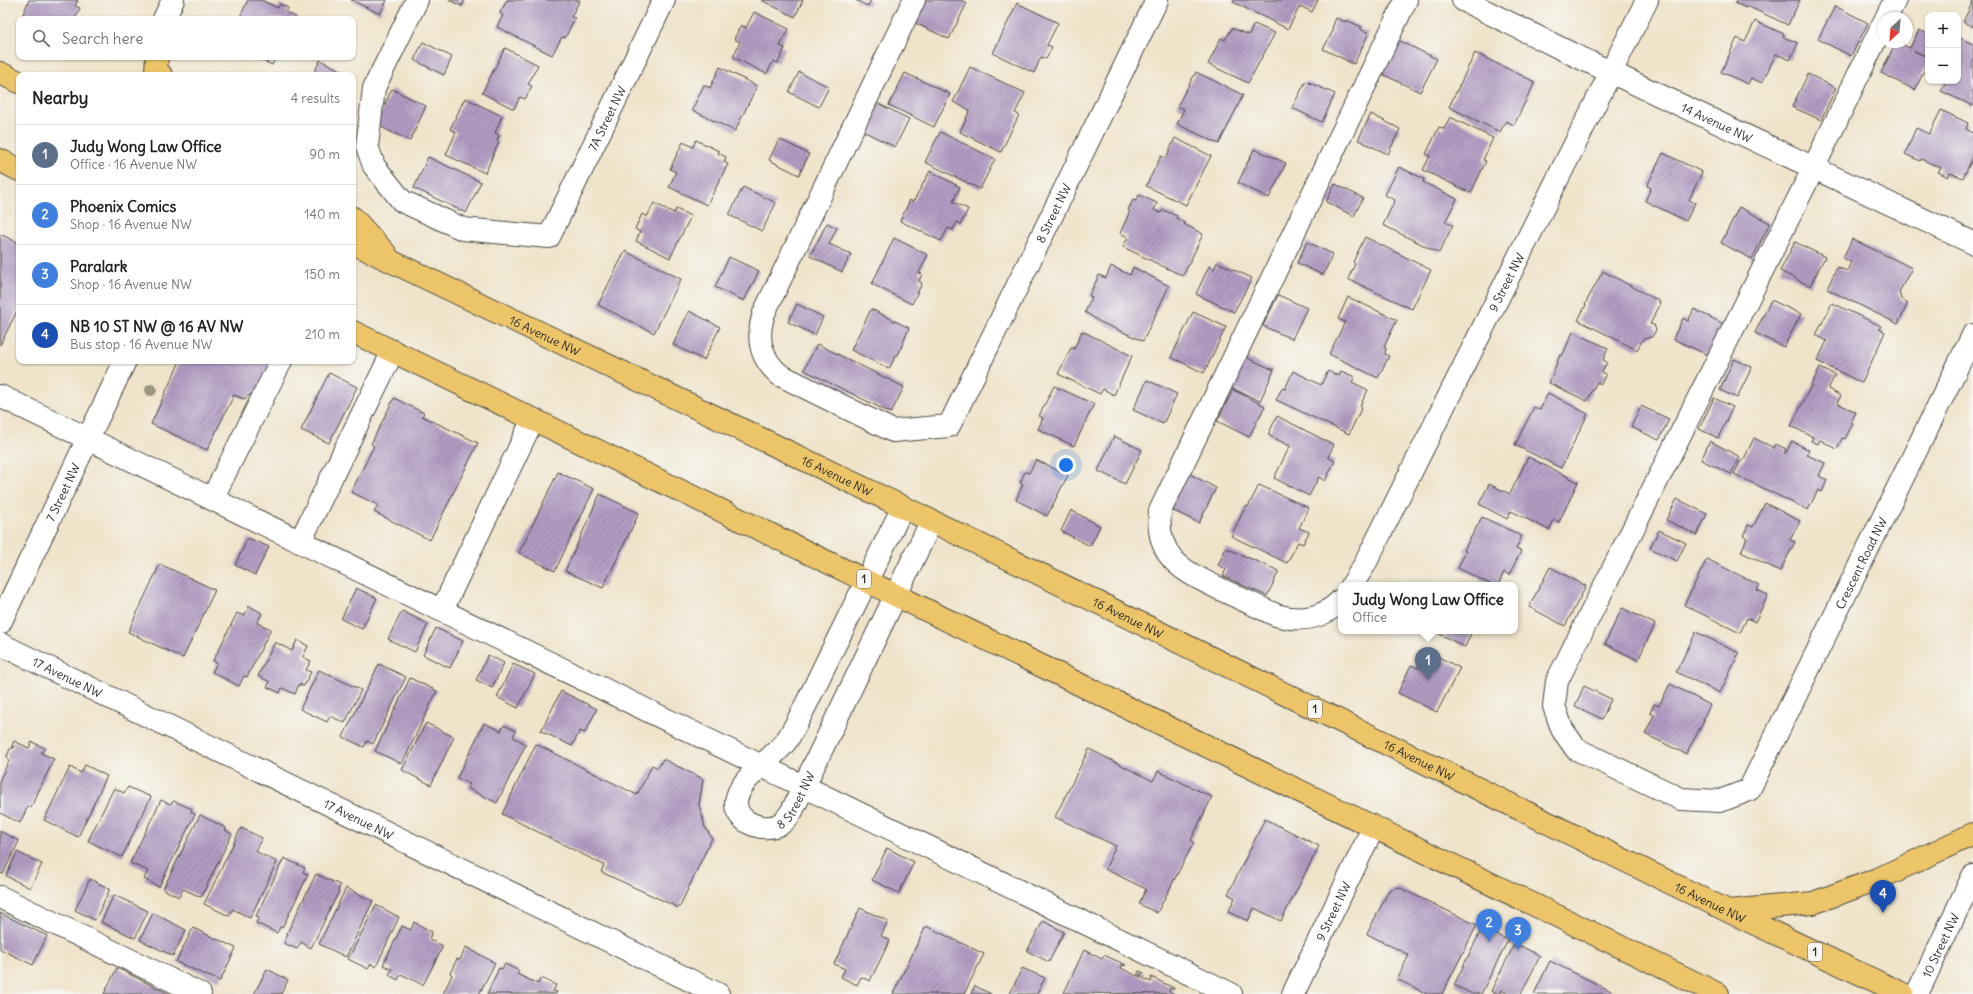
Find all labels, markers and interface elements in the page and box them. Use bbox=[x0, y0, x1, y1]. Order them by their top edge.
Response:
north arrow bbox=[1877, 12, 1913, 48]
map controls bbox=[1925, 12, 1961, 84]
button: + bbox=[1925, 12, 1961, 48]
search box bbox=[16, 16, 356, 60]
icon: search bbox=[30, 27, 52, 49]
text: Search here bbox=[62, 29, 143, 48]
button: − bbox=[1925, 48, 1961, 84]
street label: 7A Street NW bbox=[585, 83, 629, 153]
text: Nearby bbox=[32, 87, 88, 109]
text: 4 results bbox=[291, 90, 340, 107]
street label: 14 Avenue NW bbox=[1679, 99, 1755, 146]
text: Judy Wong Law Office bbox=[70, 137, 222, 156]
text: 1 bbox=[42, 146, 48, 163]
text: 90 m bbox=[309, 146, 340, 163]
text: Office · 16 Avenue NW bbox=[70, 156, 197, 173]
street label: 8 Street NW bbox=[1032, 181, 1074, 245]
text: Phoenix Comics bbox=[70, 197, 176, 216]
text: 2 bbox=[41, 206, 49, 223]
text: 140 m bbox=[304, 206, 340, 223]
text: Shop · 16 Avenue NW bbox=[70, 216, 192, 233]
street label: 9 Street NW bbox=[1485, 250, 1527, 314]
text: Paralark bbox=[70, 257, 127, 276]
text: 3 bbox=[41, 266, 49, 283]
text: 150 m bbox=[304, 266, 340, 283]
text: Shop · 16 Avenue NW bbox=[70, 276, 192, 293]
street label: 16 Avenue NW bbox=[507, 312, 583, 359]
text: NB 10 ST NW @ 16 AV NW bbox=[70, 317, 243, 336]
text: 4 bbox=[41, 326, 49, 343]
text: 210 m bbox=[305, 326, 340, 343]
text: Bus stop · 16 Avenue NW bbox=[70, 336, 212, 353]
street label: 16 Avenue NW bbox=[799, 452, 875, 499]
your location bbox=[1056, 455, 1076, 475]
street label: 7 Street NW bbox=[42, 460, 83, 524]
street label: Crescent Road NW bbox=[1832, 514, 1890, 611]
road number: 1 bbox=[857, 570, 871, 588]
popup bbox=[1338, 582, 1518, 634]
text: Judy Wong Law Office bbox=[1352, 590, 1504, 609]
street label: 16 Avenue NW bbox=[1091, 594, 1166, 641]
text: Office bbox=[1352, 609, 1387, 626]
pin: 1 bbox=[1415, 647, 1441, 680]
street label: 17 Avenue NW bbox=[30, 654, 105, 700]
road number: 1 bbox=[1308, 700, 1322, 718]
street label: 16 Avenue NW bbox=[1382, 736, 1457, 784]
street label: 8 Street NW bbox=[774, 769, 818, 832]
street label: 17 Avenue NW bbox=[321, 795, 396, 842]
street label: 9 Street NW bbox=[1312, 879, 1354, 943]
street label: 16 Avenue NW bbox=[1672, 879, 1748, 926]
pin: 4 bbox=[1870, 880, 1896, 913]
pin: 2 bbox=[1476, 909, 1502, 942]
street label: 10 Street NW bbox=[1918, 910, 1962, 980]
pin: 3 bbox=[1505, 917, 1531, 950]
road number: 1 bbox=[1808, 943, 1822, 961]

